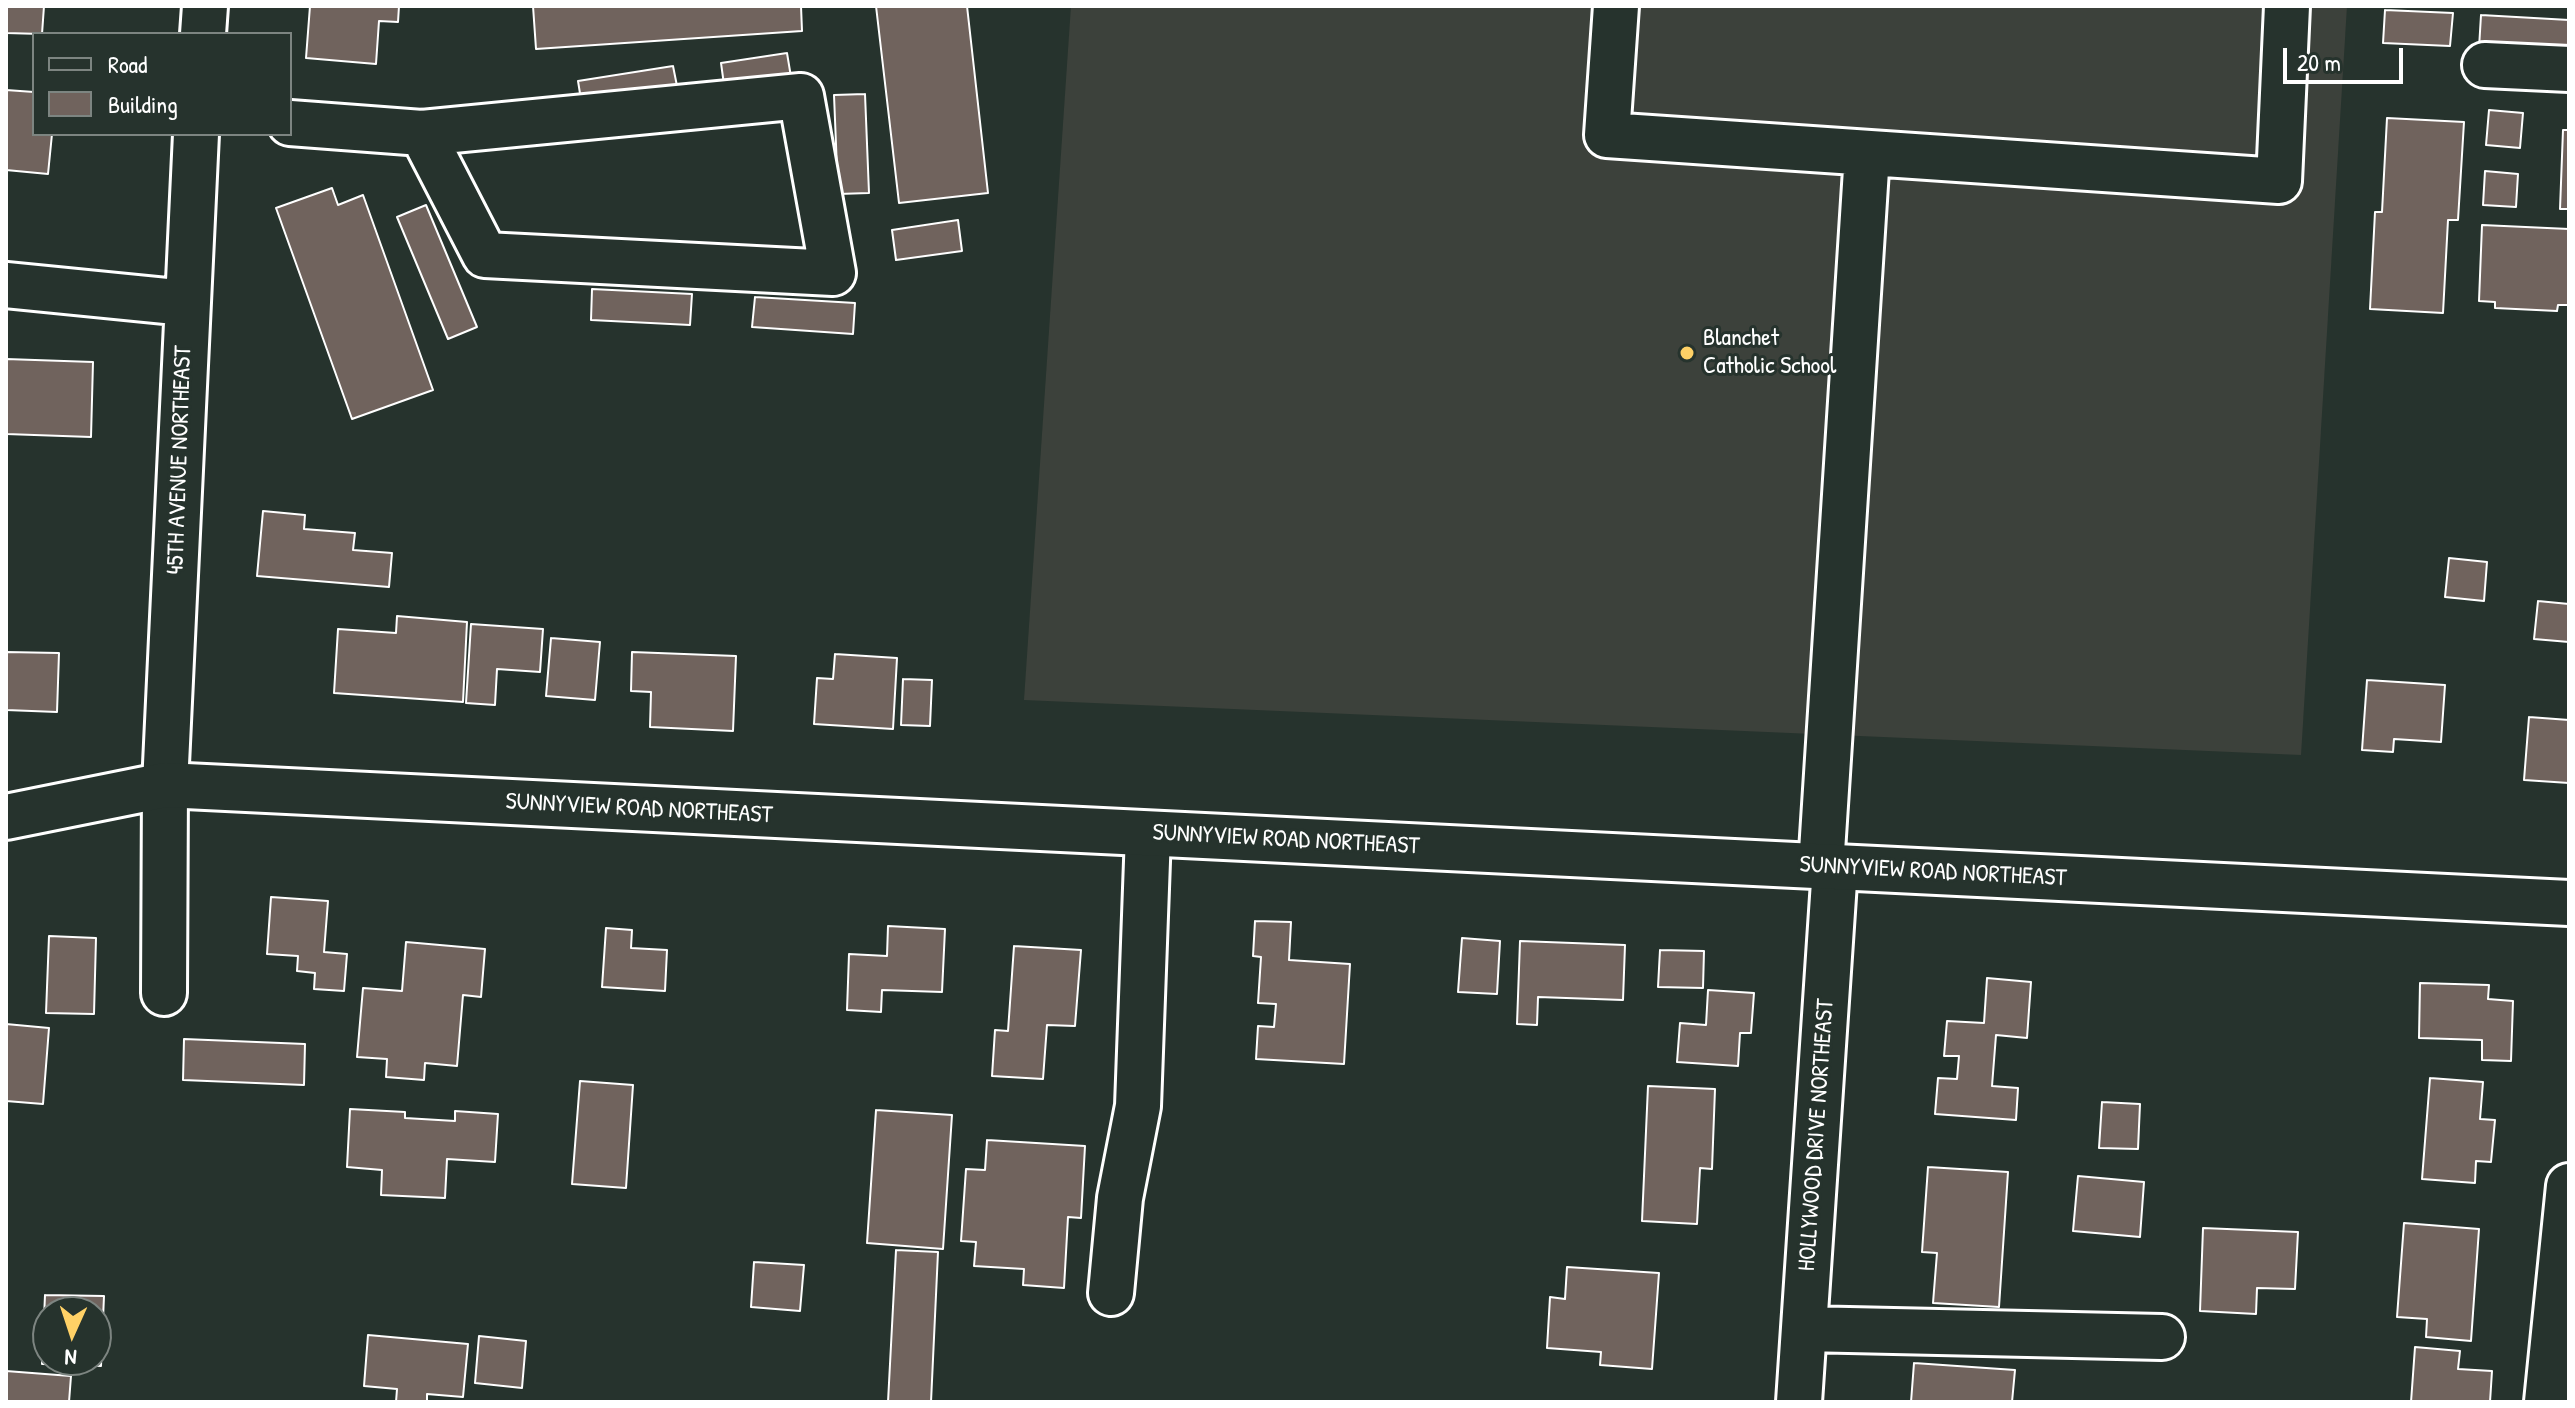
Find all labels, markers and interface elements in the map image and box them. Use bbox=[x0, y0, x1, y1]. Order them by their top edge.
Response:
legend bbox=[32, 32, 292, 136]
scale bar bbox=[2287, 32, 2407, 82]
text: 20 m bbox=[2297, 46, 2341, 78]
text: Road bbox=[108, 48, 147, 80]
text: Building bbox=[108, 88, 178, 120]
place label: Blanchet Catholic School bbox=[1703, 325, 1836, 381]
marker: Blanchet Catholic School bbox=[1678, 344, 1696, 362]
street label: 45TH AVENUE NORTHEAST bbox=[162, 345, 198, 575]
street label: SUNNYVIEW ROAD NORTHEAST bbox=[505, 788, 773, 830]
street label: SUNNYVIEW ROAD NORTHEAST bbox=[1152, 819, 1420, 861]
street label: SUNNYVIEW ROAD NORTHEAST bbox=[1799, 851, 2067, 893]
street label: HOLLYWOOD DRIVE NORTHEAST bbox=[1793, 998, 1841, 1272]
north arrow bbox=[32, 1296, 112, 1376]
text: N bbox=[64, 1343, 77, 1373]

